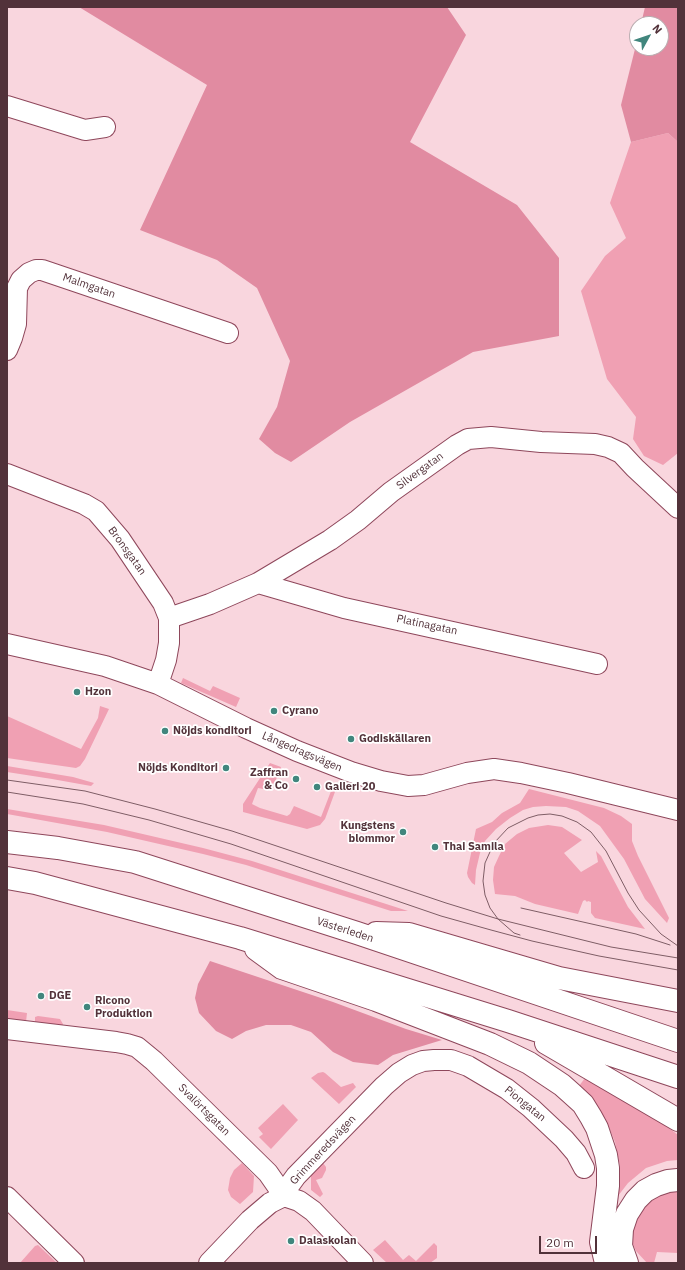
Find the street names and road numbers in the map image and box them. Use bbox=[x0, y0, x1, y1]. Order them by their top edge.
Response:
street label: Malmgatan bbox=[61, 271, 117, 301]
street label: Silvergatan bbox=[394, 450, 446, 492]
street label: Bronsgatan bbox=[105, 524, 149, 578]
street label: Platinagatan bbox=[395, 612, 459, 638]
street label: Långedragsvägen bbox=[260, 729, 344, 775]
street label: Västerleden bbox=[315, 915, 375, 945]
street label: Svalörtsgatan bbox=[175, 1081, 233, 1139]
street label: Piongatan bbox=[502, 1083, 548, 1125]
street label: Grimmeredsvägen bbox=[287, 1112, 359, 1188]

